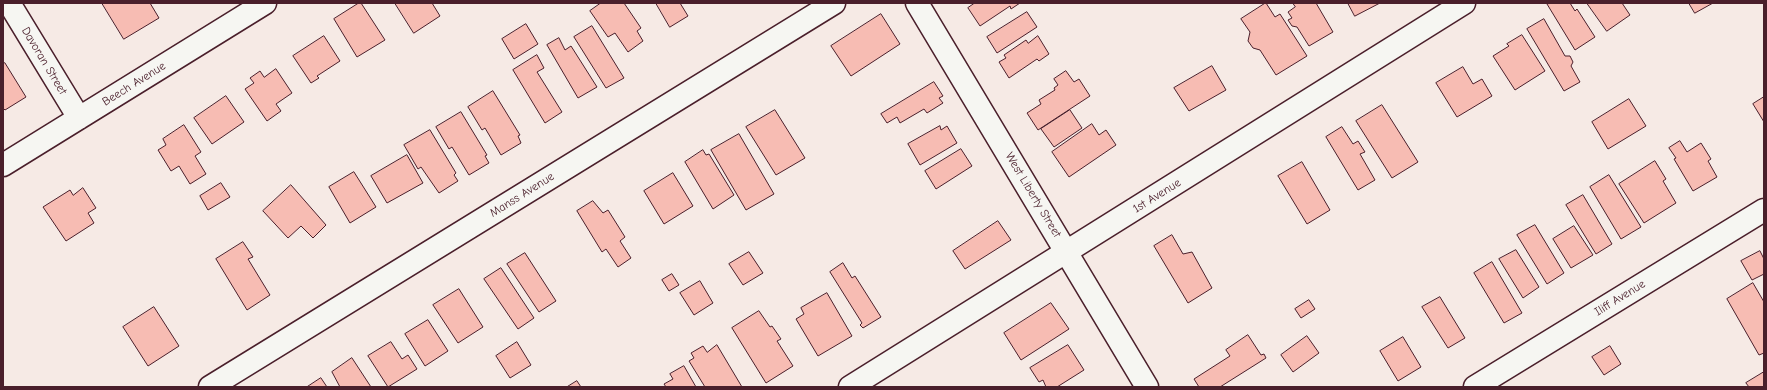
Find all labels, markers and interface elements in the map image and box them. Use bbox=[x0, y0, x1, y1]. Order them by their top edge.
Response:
street label: Davoran Street bbox=[18, 25, 70, 97]
street label: Beech Avenue bbox=[100, 59, 168, 109]
street label: West Liberty Street bbox=[1002, 150, 1064, 240]
street label: Manss Avenue bbox=[487, 169, 557, 221]
street label: 1st Avenue bbox=[1130, 176, 1184, 216]
street label: Iliff Avenue bbox=[1592, 277, 1648, 319]

